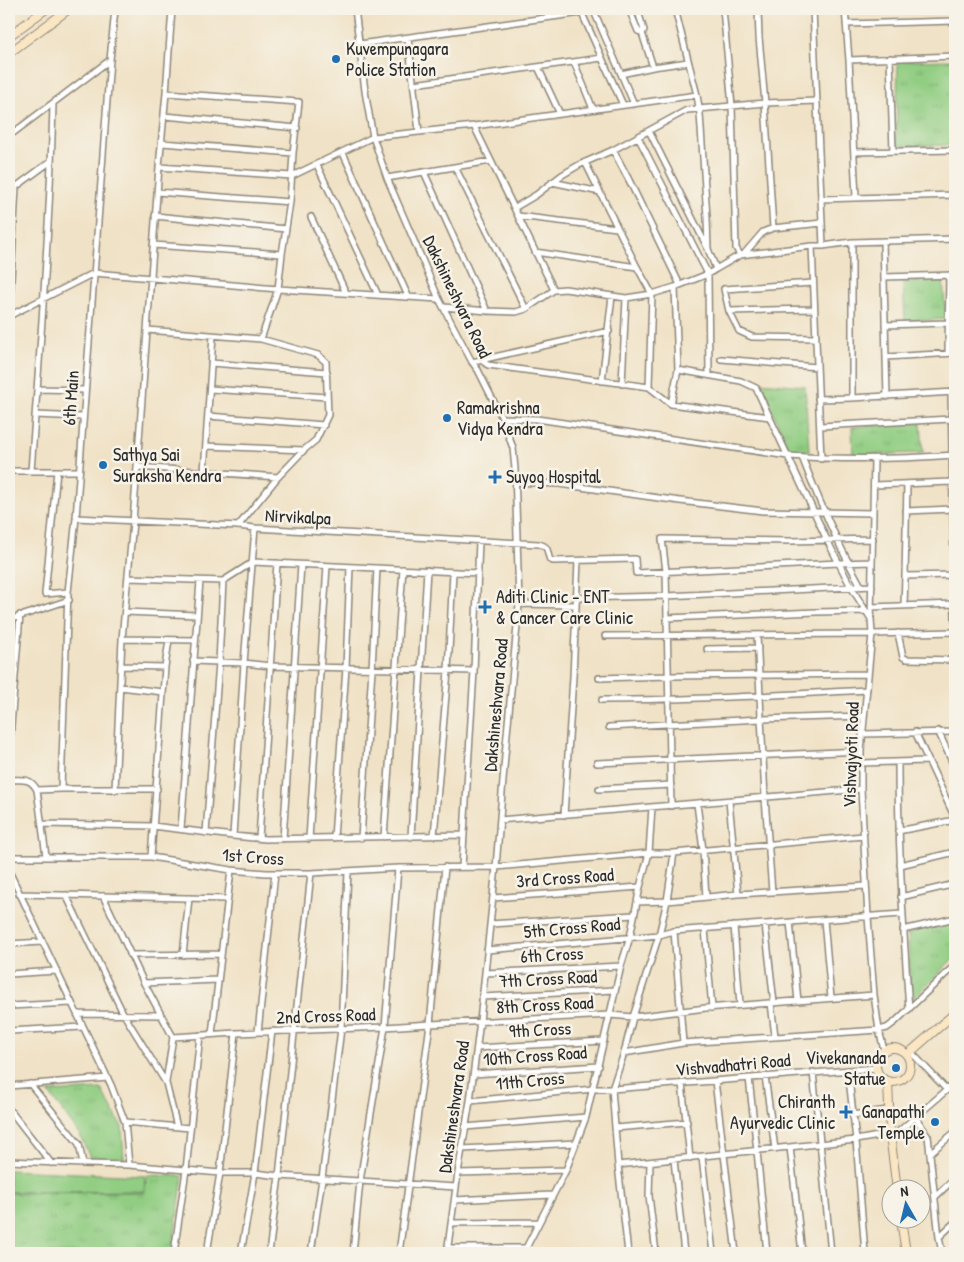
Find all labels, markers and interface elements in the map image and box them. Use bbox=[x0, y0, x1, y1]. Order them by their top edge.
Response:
place label: Kuvempunagara Police Station bbox=[346, 36, 448, 82]
marker: Kuvempunagara Police Station bbox=[330, 53, 342, 65]
street label: Dakshineshvara Road bbox=[417, 231, 498, 362]
street label: 6th Main bbox=[56, 370, 85, 426]
place label: Ramakrishna Vidya Kendra bbox=[457, 395, 543, 441]
marker: Ramakrishna Vidya Kendra bbox=[441, 412, 453, 424]
place label: Sathya Sai Suraksha Kendra bbox=[113, 442, 221, 488]
marker: Sathya Sai Suraksha Kendra bbox=[97, 459, 109, 471]
place label: Suyog Hospital bbox=[506, 464, 601, 489]
marker: Suyog Hospital bbox=[488, 470, 502, 484]
street label: Nirvikalpa bbox=[264, 502, 332, 531]
place label: Aditi Clinic - ENT & Cancer Care Clinic bbox=[496, 584, 633, 630]
marker: Aditi Clinic - ENT & Cancer Care Clinic bbox=[478, 600, 492, 614]
street label: Dakshineshvara Road bbox=[477, 637, 514, 772]
street label: Vishvajyoti Road bbox=[836, 702, 865, 808]
street label: 1st Cross bbox=[221, 842, 285, 871]
street label: 3rd Cross Road bbox=[515, 862, 615, 893]
street label: 5th Cross Road bbox=[523, 911, 621, 944]
street label: 6th Cross bbox=[520, 940, 584, 969]
street label: 7th Cross Road bbox=[498, 963, 598, 994]
street label: 8th Cross Road bbox=[496, 989, 594, 1020]
street label: 2nd Cross Road bbox=[276, 1001, 376, 1030]
street label: 9th Cross bbox=[508, 1015, 572, 1044]
street label: Dakshineshvara Road bbox=[432, 1039, 475, 1175]
street label: 10th Cross Road bbox=[482, 1039, 588, 1072]
place label: Vivekananda Statue bbox=[806, 1045, 886, 1091]
street label: Vishvadhatri Road bbox=[674, 1047, 791, 1082]
marker: Vivekananda Statue bbox=[890, 1062, 902, 1074]
street label: 11th Cross bbox=[495, 1065, 565, 1096]
place label: Chiranth Ayurvedic Clinic bbox=[730, 1089, 835, 1135]
place label: Ganapathi Temple bbox=[862, 1099, 925, 1145]
marker: Chiranth Ayurvedic Clinic bbox=[839, 1105, 853, 1119]
marker: Ganapathi Temple bbox=[929, 1116, 941, 1128]
north arrow bbox=[882, 1180, 932, 1230]
text: N bbox=[899, 1181, 910, 1201]

